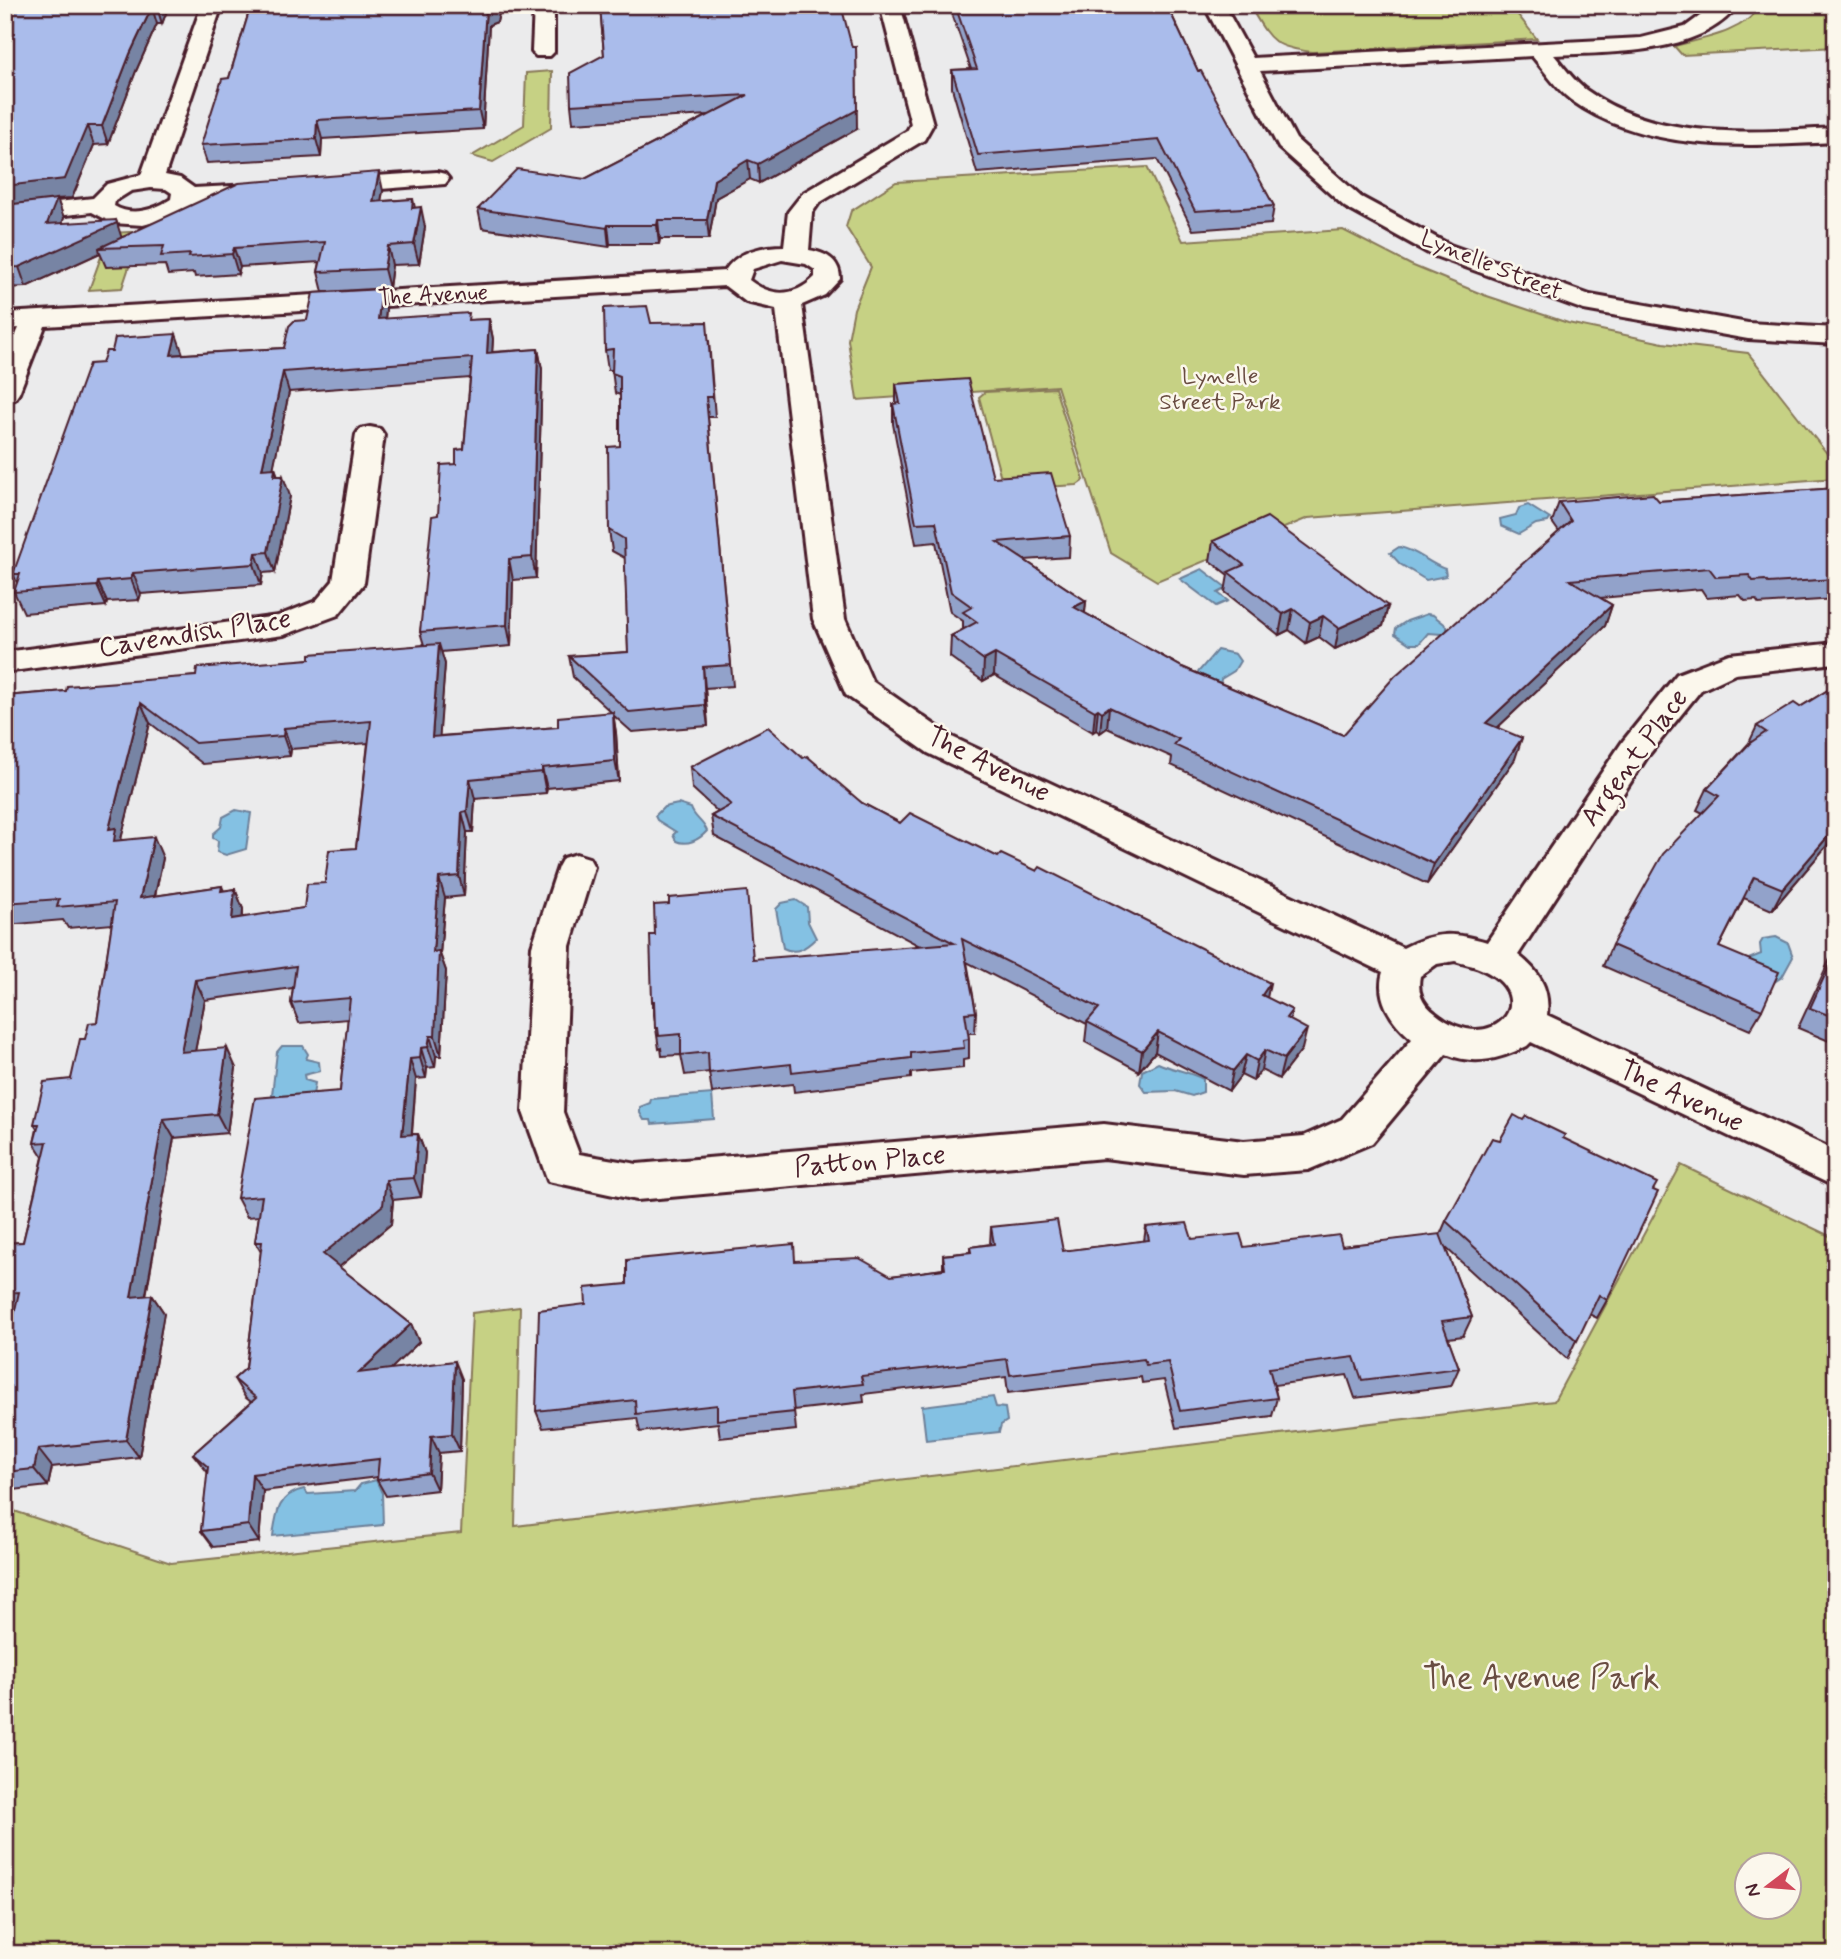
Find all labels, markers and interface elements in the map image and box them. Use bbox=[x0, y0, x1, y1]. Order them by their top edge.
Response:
street label: Lynelle Street bbox=[1416, 224, 1566, 308]
street label: The Avenue bbox=[377, 278, 489, 314]
park label: Lynelle Street Park bbox=[1159, 362, 1281, 418]
street label: Cavendish Place bbox=[96, 601, 294, 667]
street label: Argent Place bbox=[1572, 682, 1700, 836]
street label: The Avenue bbox=[920, 718, 1056, 812]
street label: The Avenue bbox=[1612, 1052, 1750, 1142]
street label: Patton Place bbox=[793, 1137, 947, 1187]
park label: The Avenue Park bbox=[1423, 1657, 1659, 1701]
north arrow bbox=[1732, 1850, 1802, 1920]
text: N bbox=[1739, 1881, 1767, 1900]

